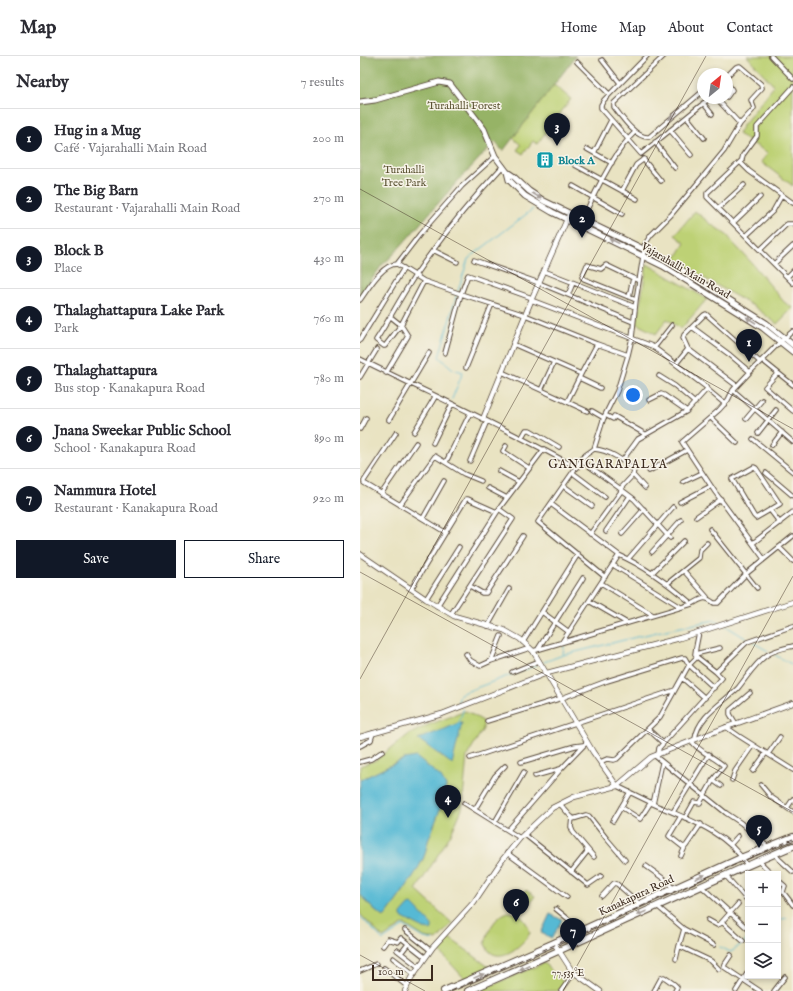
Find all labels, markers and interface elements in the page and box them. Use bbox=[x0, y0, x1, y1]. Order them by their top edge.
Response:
text: Map bbox=[20, 16, 56, 40]
text: Home bbox=[561, 19, 597, 37]
text: Map bbox=[619, 19, 646, 37]
text: About bbox=[668, 19, 704, 37]
text: Contact bbox=[726, 19, 773, 37]
north arrow bbox=[697, 68, 733, 104]
text: Nearby bbox=[16, 72, 69, 93]
text: 7 results bbox=[300, 74, 344, 91]
park label: Turahalli Forest bbox=[427, 99, 501, 113]
one-way arrow bbox=[668, 112, 678, 121]
pin: 3 bbox=[544, 113, 570, 146]
text: Hug in a Mug bbox=[54, 121, 141, 140]
text: 1 bbox=[27, 130, 31, 147]
text: 200 m bbox=[312, 130, 344, 147]
text: Café · Vajarahalli Main Road bbox=[54, 140, 207, 157]
building icon: Block A bbox=[535, 150, 555, 170]
place label: Block A bbox=[558, 154, 595, 168]
park label: Turahalli Tree Park bbox=[382, 163, 426, 190]
text: The Big Barn bbox=[54, 181, 138, 200]
text: 2 bbox=[26, 190, 32, 207]
text: 270 m bbox=[313, 190, 344, 207]
one-way arrow bbox=[531, 193, 543, 200]
text: Restaurant · Vajarahalli Main Road bbox=[54, 200, 240, 217]
pin: 2 bbox=[569, 205, 595, 238]
one-way arrow bbox=[608, 238, 620, 244]
street label: Vajarahalli Main Road bbox=[638, 239, 733, 302]
text: Block B bbox=[54, 241, 104, 260]
text: 3 bbox=[27, 250, 31, 267]
text: 430 m bbox=[314, 250, 344, 267]
text: Place bbox=[54, 260, 82, 277]
text: Thalaghattapura Lake Park bbox=[54, 301, 224, 320]
text: 4 bbox=[26, 310, 32, 327]
text: 760 m bbox=[313, 310, 344, 327]
one-way arrow bbox=[746, 316, 756, 324]
text: Park bbox=[54, 320, 79, 337]
pin: 1 bbox=[736, 329, 762, 362]
text: Thalaghattapura bbox=[54, 361, 157, 380]
text: 5 bbox=[27, 370, 31, 387]
text: 780 m bbox=[314, 370, 344, 387]
text: Bus stop · Kanakapura Road bbox=[54, 380, 205, 397]
your location bbox=[623, 385, 643, 405]
text: Jnana Sweekar Public School bbox=[54, 421, 231, 440]
text: 6 bbox=[26, 430, 32, 447]
text: 890 m bbox=[314, 430, 344, 447]
text: School · Kanakapura Road bbox=[54, 440, 196, 457]
district label: GANIGARAPALYA bbox=[548, 457, 668, 472]
text: Nammura Hotel bbox=[54, 481, 156, 500]
text: 7 bbox=[26, 490, 32, 507]
text: 920 m bbox=[313, 490, 344, 507]
text: Restaurant · Kanakapura Road bbox=[54, 500, 218, 517]
button: Save bbox=[16, 540, 176, 578]
button: Share bbox=[184, 540, 344, 578]
pin: 4 bbox=[435, 785, 461, 818]
pin: 5 bbox=[746, 815, 772, 848]
map controls bbox=[745, 871, 781, 979]
button: + bbox=[745, 871, 781, 907]
street label: Kanakapura Road bbox=[596, 872, 676, 920]
one-way arrow bbox=[695, 874, 706, 880]
pin: 6 bbox=[503, 889, 529, 922]
button: − bbox=[745, 907, 781, 943]
one-way arrow bbox=[637, 910, 648, 916]
pin: 7 bbox=[560, 918, 586, 951]
button: layers bbox=[745, 943, 781, 979]
scale bar bbox=[372, 963, 433, 982]
one-way arrow bbox=[518, 964, 530, 970]
text: 100 m bbox=[378, 965, 404, 979]
text: 77.535°E bbox=[552, 967, 584, 980]
one-way arrow bbox=[474, 972, 486, 978]

